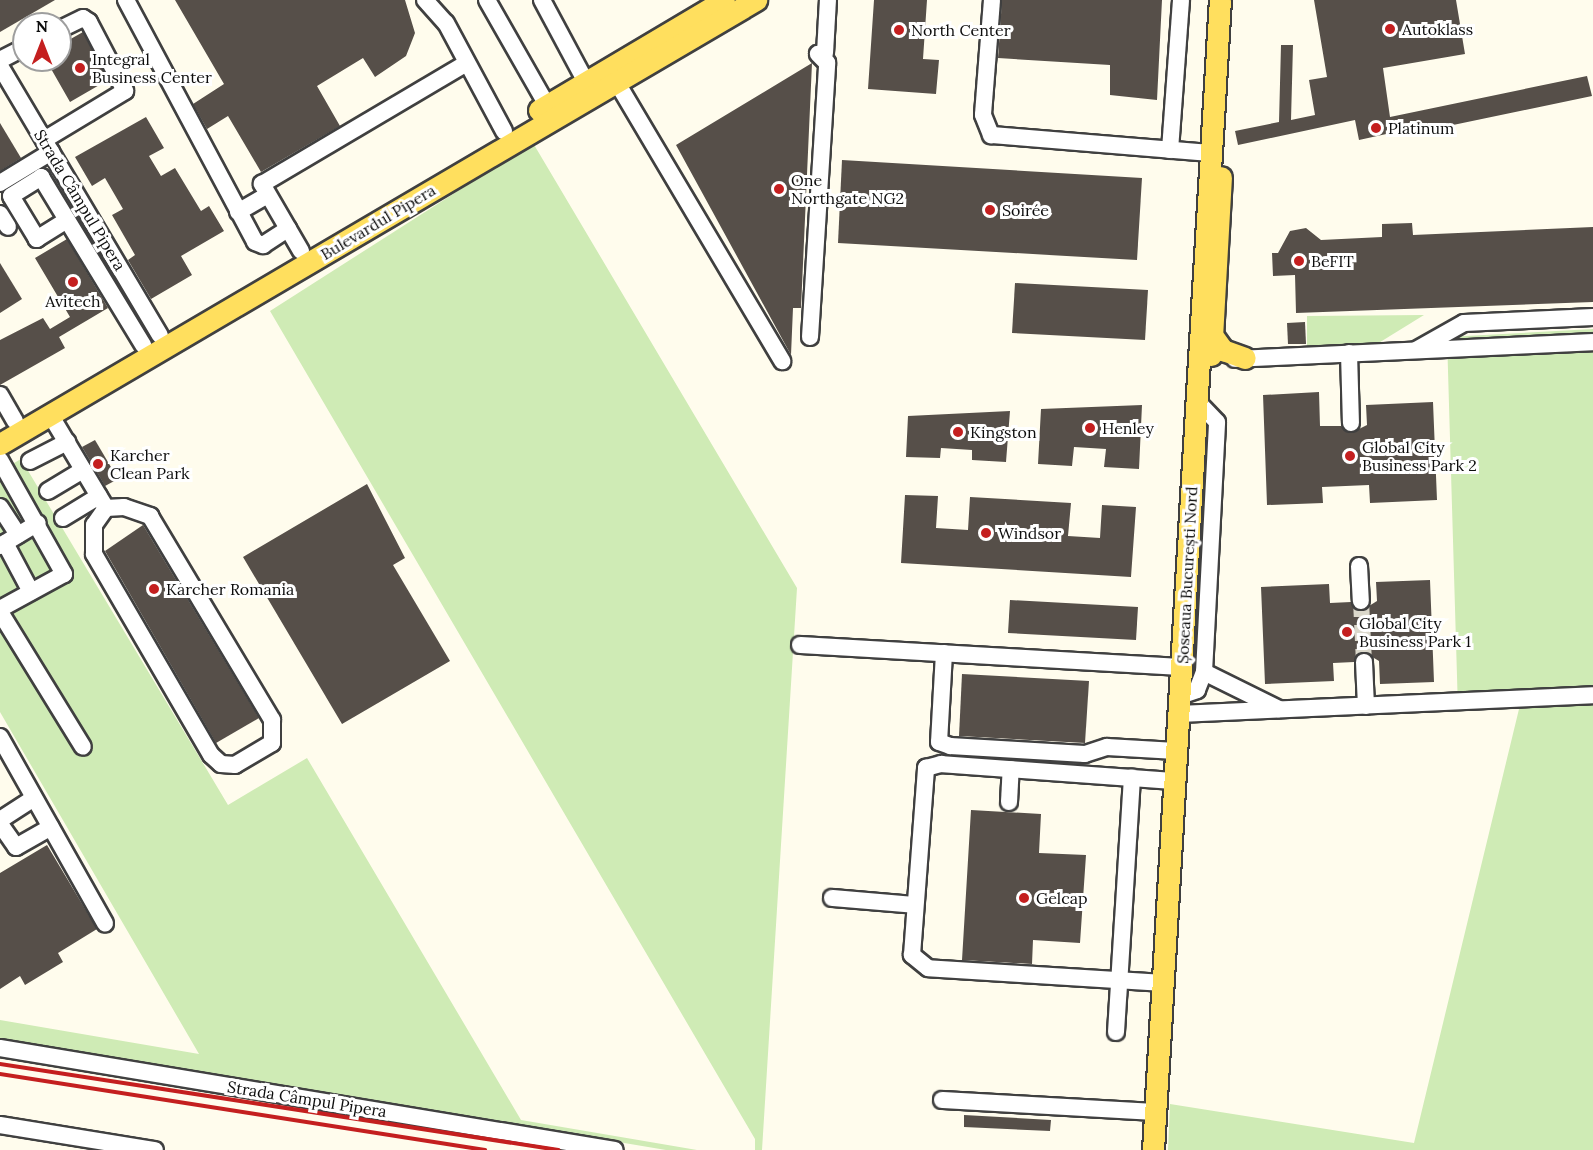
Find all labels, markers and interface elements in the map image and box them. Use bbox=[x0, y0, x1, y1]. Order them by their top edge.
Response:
north arrow bbox=[12, 12, 72, 72]
text: N bbox=[36, 16, 48, 36]
place label: Autoklass bbox=[1402, 19, 1473, 39]
place label: North Center bbox=[911, 20, 1011, 40]
marker: Autoklass bbox=[1383, 22, 1397, 36]
marker: North Center bbox=[892, 23, 906, 37]
place label: Integral Business Center bbox=[92, 49, 212, 87]
marker: Integral Business Center bbox=[73, 61, 87, 75]
place label: Platinum bbox=[1388, 118, 1454, 138]
marker: Platinum bbox=[1369, 121, 1383, 135]
street label: Strada Câmpul Pipera bbox=[30, 126, 130, 274]
place label: One Northgate NG2 bbox=[791, 170, 904, 208]
street label: Bulevardul Pipera bbox=[317, 180, 439, 264]
marker: One Northgate NG2 bbox=[772, 182, 786, 196]
place label: Soirée bbox=[1002, 200, 1049, 220]
marker: Soirée bbox=[983, 203, 997, 217]
place label: BeFIT bbox=[1311, 251, 1354, 271]
marker: BeFIT bbox=[1292, 254, 1306, 268]
marker: Avitech bbox=[66, 275, 80, 289]
place label: Avitech bbox=[45, 291, 101, 311]
place label: Henley bbox=[1102, 418, 1154, 438]
marker: Henley bbox=[1083, 421, 1097, 435]
place label: Kingston bbox=[970, 422, 1037, 442]
marker: Kingston bbox=[951, 425, 965, 439]
place label: Global City Business Park 2 bbox=[1362, 437, 1477, 475]
place label: Karcher Clean Park bbox=[110, 445, 190, 483]
marker: Global City Business Park 2 bbox=[1343, 449, 1357, 463]
marker: Karcher Clean Park bbox=[91, 457, 105, 471]
street label: Șoseaua București Nord bbox=[1173, 486, 1201, 664]
place label: Windsor bbox=[998, 523, 1061, 543]
marker: Windsor bbox=[979, 526, 993, 540]
place label: Karcher Romania bbox=[166, 579, 294, 599]
marker: Karcher Romania bbox=[147, 582, 161, 596]
place label: Global City Business Park 1 bbox=[1359, 613, 1471, 651]
marker: Global City Business Park 1 bbox=[1340, 625, 1354, 639]
place label: Gelcap bbox=[1036, 888, 1087, 908]
marker: Gelcap bbox=[1017, 891, 1031, 905]
street label: Strada Câmpul Pipera bbox=[226, 1077, 388, 1121]

